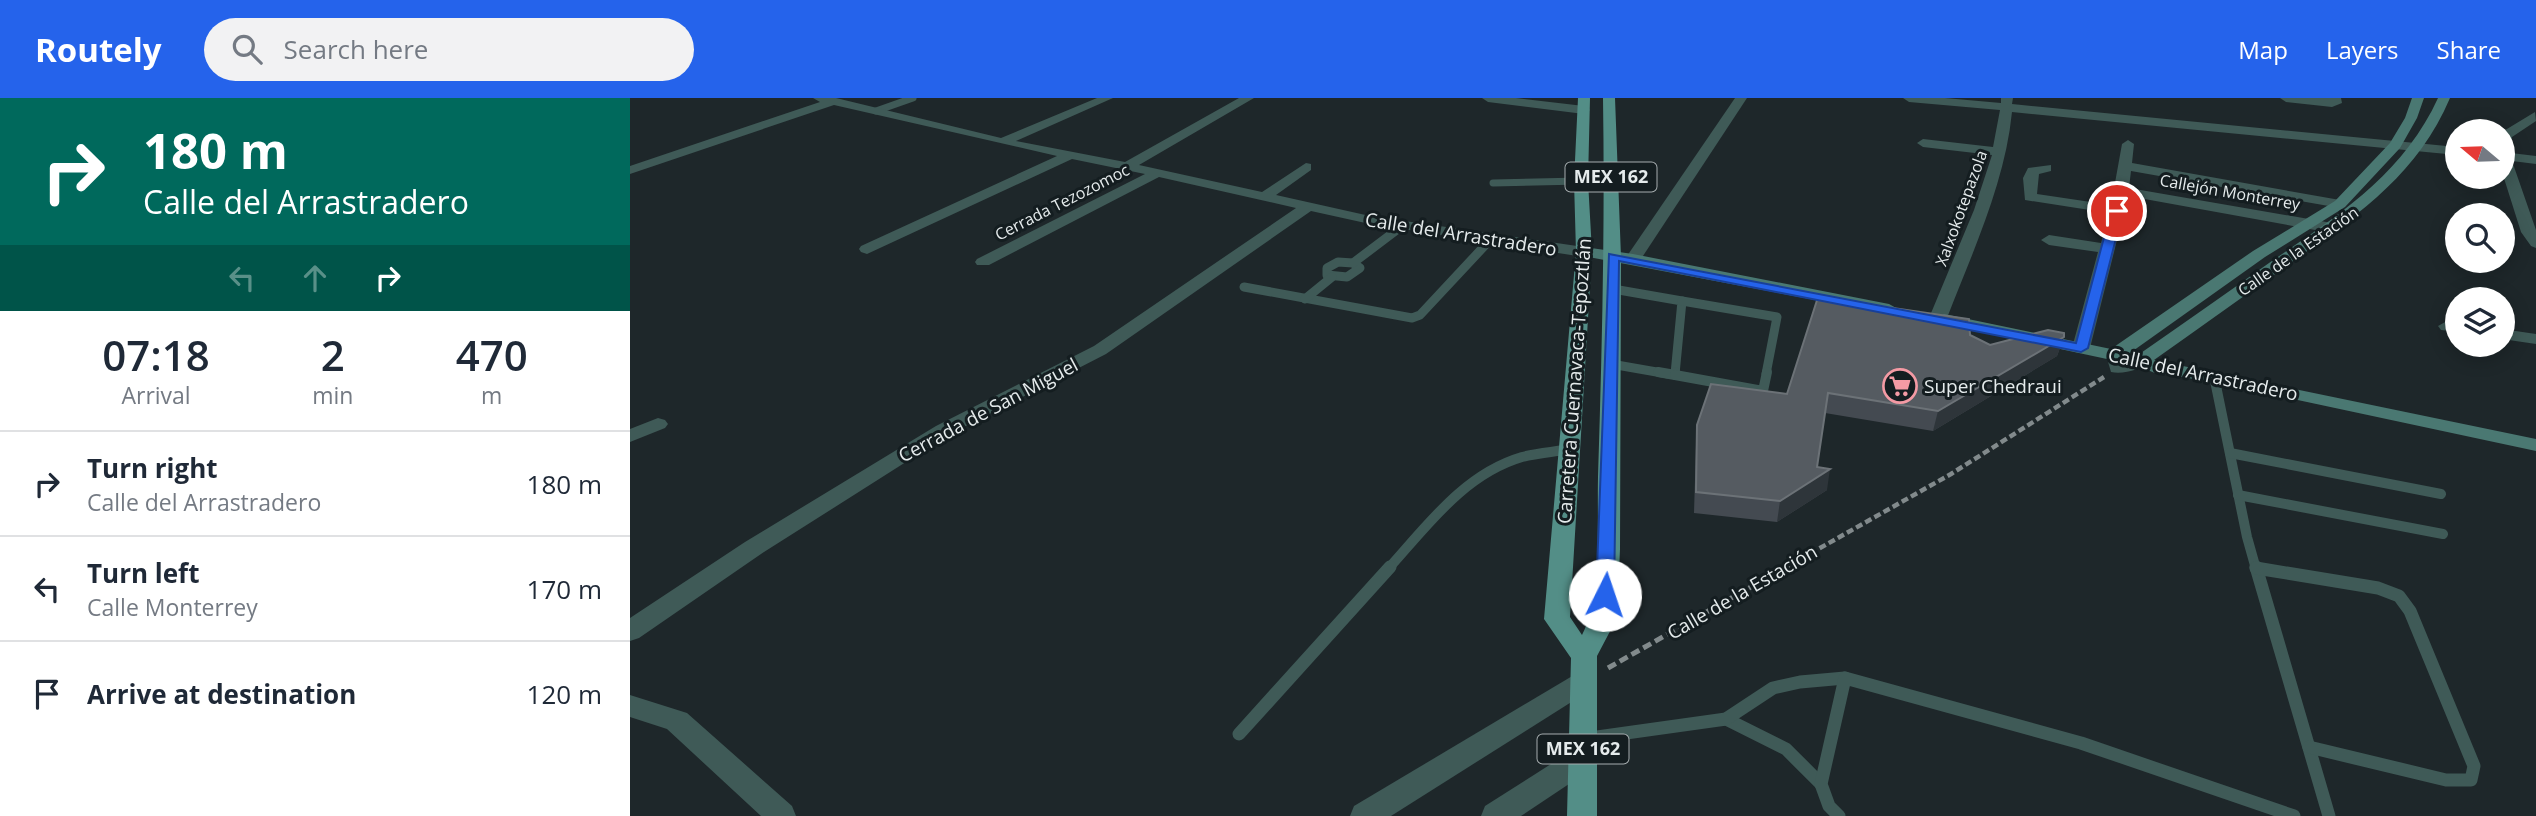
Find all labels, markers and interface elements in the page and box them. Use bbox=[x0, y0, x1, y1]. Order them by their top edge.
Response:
search box bbox=[204, 18, 694, 81]
text: Routely bbox=[35, 27, 162, 72]
icon: search bbox=[228, 30, 266, 68]
text: Search here bbox=[284, 31, 428, 67]
text: Map bbox=[2238, 33, 2288, 66]
text: Layers bbox=[2326, 33, 2399, 66]
text: Share bbox=[2437, 33, 2501, 66]
text: 180 m bbox=[143, 117, 288, 183]
north arrow bbox=[2445, 119, 2515, 189]
map controls bbox=[2445, 119, 2515, 357]
icon: right bbox=[28, 126, 119, 217]
street label: Xalxokotepazola bbox=[1930, 147, 1992, 269]
street label: Cerrada Tezozomoc bbox=[991, 158, 1133, 245]
road number: MEX 162 bbox=[1566, 162, 1656, 192]
street label: Callejón Monterrey bbox=[2158, 169, 2303, 215]
text: Calle del Arrastradero bbox=[143, 180, 469, 223]
pin bbox=[2087, 181, 2147, 241]
icon: arrive bbox=[2098, 192, 2136, 230]
street label: Calle de la Estación bbox=[2233, 201, 2363, 301]
button: search bbox=[2445, 203, 2515, 273]
street label: Calle del Arrastradero bbox=[1363, 206, 1559, 262]
street label: Carretera Cuernavaca-Tepoztlán bbox=[1551, 237, 1597, 525]
icon: left bbox=[223, 259, 261, 297]
icon: ahead bbox=[296, 259, 334, 297]
icon: right bbox=[369, 259, 407, 297]
button: layers bbox=[2445, 287, 2515, 357]
text: 07:18 bbox=[102, 326, 210, 383]
text: 2 bbox=[321, 326, 345, 383]
text: 470 bbox=[456, 326, 528, 383]
street label: Calle del Arrastradero bbox=[2106, 341, 2300, 407]
street label: Cerrada de San Miguel bbox=[894, 352, 1082, 468]
supermarket icon: Super Chedraui bbox=[1881, 367, 1919, 405]
place label: Super Chedraui bbox=[1924, 373, 2062, 399]
text: Arrival bbox=[121, 379, 191, 411]
text: min bbox=[312, 379, 353, 411]
text: m bbox=[481, 379, 502, 411]
text: Turn right bbox=[87, 450, 218, 486]
icon: right bbox=[28, 465, 66, 503]
text: 180 m bbox=[527, 466, 602, 502]
text: Calle del Arrastradero bbox=[87, 486, 321, 518]
street label: Calle de la Estación bbox=[1662, 538, 1822, 646]
text: Turn left bbox=[87, 555, 199, 591]
position arrow bbox=[1568, 558, 1642, 632]
icon: left bbox=[28, 570, 66, 608]
text: 170 m bbox=[527, 571, 602, 607]
text: Calle Monterrey bbox=[87, 591, 258, 623]
icon: arrive bbox=[28, 675, 66, 713]
text: Arrive at destination bbox=[87, 676, 356, 712]
text: 120 m bbox=[527, 676, 602, 712]
road number: MEX 162 bbox=[1538, 734, 1628, 764]

